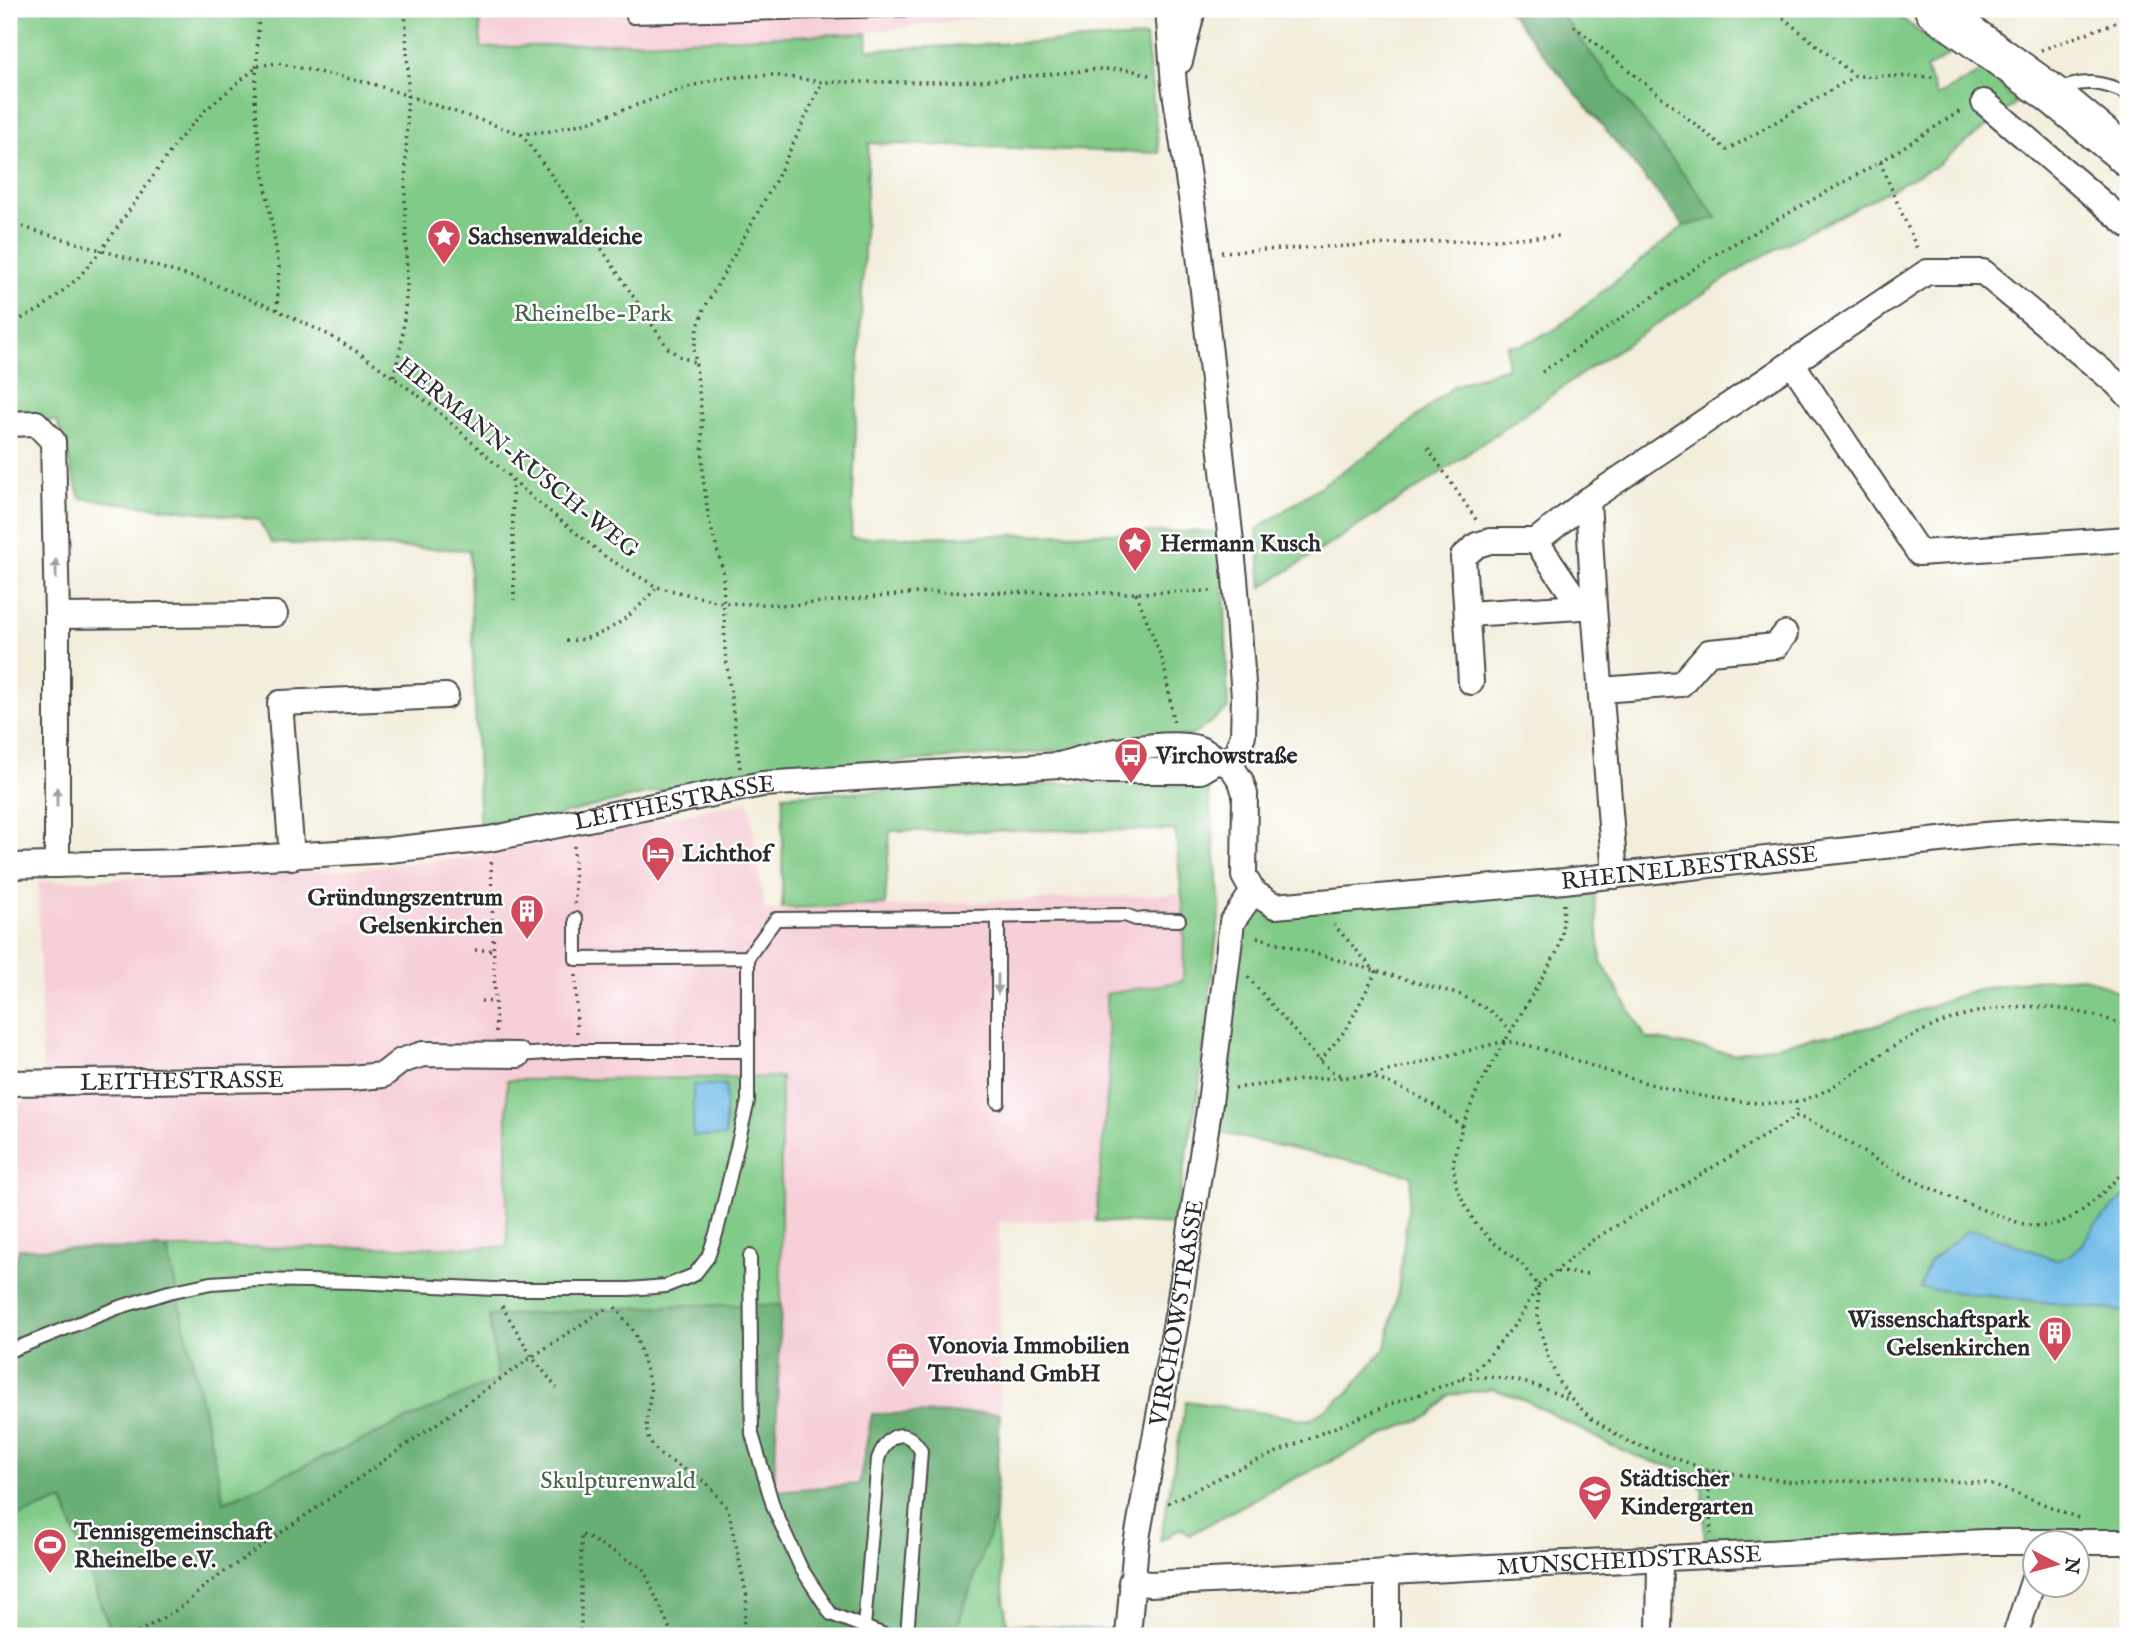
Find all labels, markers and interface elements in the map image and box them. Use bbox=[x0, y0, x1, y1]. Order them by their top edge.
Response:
place icon: Sachsenwaldeiche bbox=[425, 217, 463, 266]
place label: Sachsenwaldeiche bbox=[468, 222, 642, 253]
park label: Rheinelbe-Park bbox=[513, 299, 673, 330]
street label: HERMANN-KUSCH-WEG bbox=[389, 351, 645, 566]
place icon: Hermann Kusch bbox=[1116, 524, 1154, 573]
place label: Hermann Kusch bbox=[1160, 529, 1321, 560]
one-way arrow bbox=[50, 558, 61, 580]
bus stop icon: Virchowstraße bbox=[1112, 736, 1150, 785]
place label: Virchowstraße bbox=[1155, 741, 1298, 772]
street label: LEITHESTRASSE bbox=[571, 769, 776, 839]
one-way arrow bbox=[51, 785, 63, 807]
hotel icon: Lichthof bbox=[639, 834, 677, 883]
place label: Lichthof bbox=[682, 839, 775, 870]
street label: RHEINELBESTRASSE bbox=[1559, 839, 1819, 898]
place label: Gründungszentrum Gelsenkirchen bbox=[308, 883, 503, 942]
building icon: Gründungszentrum Gelsenkirchen bbox=[508, 892, 546, 941]
one-way arrow bbox=[992, 974, 1004, 996]
street label: LEITHESTRASSE bbox=[80, 1065, 284, 1099]
street label: VIRCHOWSTRASSE bbox=[1143, 1198, 1212, 1430]
place label: Wissenschaftspark Gelsenkirchen bbox=[1847, 1305, 2031, 1364]
building icon: Wissenschaftspark Gelsenkirchen bbox=[2036, 1314, 2074, 1363]
place label: Vonovia Immobilien Treuhand GmbH bbox=[927, 1331, 1130, 1390]
office icon: Vonovia Immobilien Treuhand GmbH bbox=[884, 1340, 922, 1389]
place label: Städtischer Kindergarten bbox=[1620, 1464, 1754, 1523]
park label: Skulpturenwald bbox=[540, 1466, 696, 1497]
school or university icon: Städtischer Kindergarten bbox=[1576, 1473, 1614, 1522]
place label: Tennisgemeinschaft Rheinelbe e.V. bbox=[73, 1517, 273, 1576]
sports icon: Tennisgemeinschaft Rheinelbe e.V. bbox=[31, 1526, 69, 1575]
north arrow bbox=[2022, 1530, 2092, 1600]
street label: MUNSCHEIDSTRASSE bbox=[1496, 1539, 1763, 1584]
text: N bbox=[2058, 1555, 2084, 1576]

